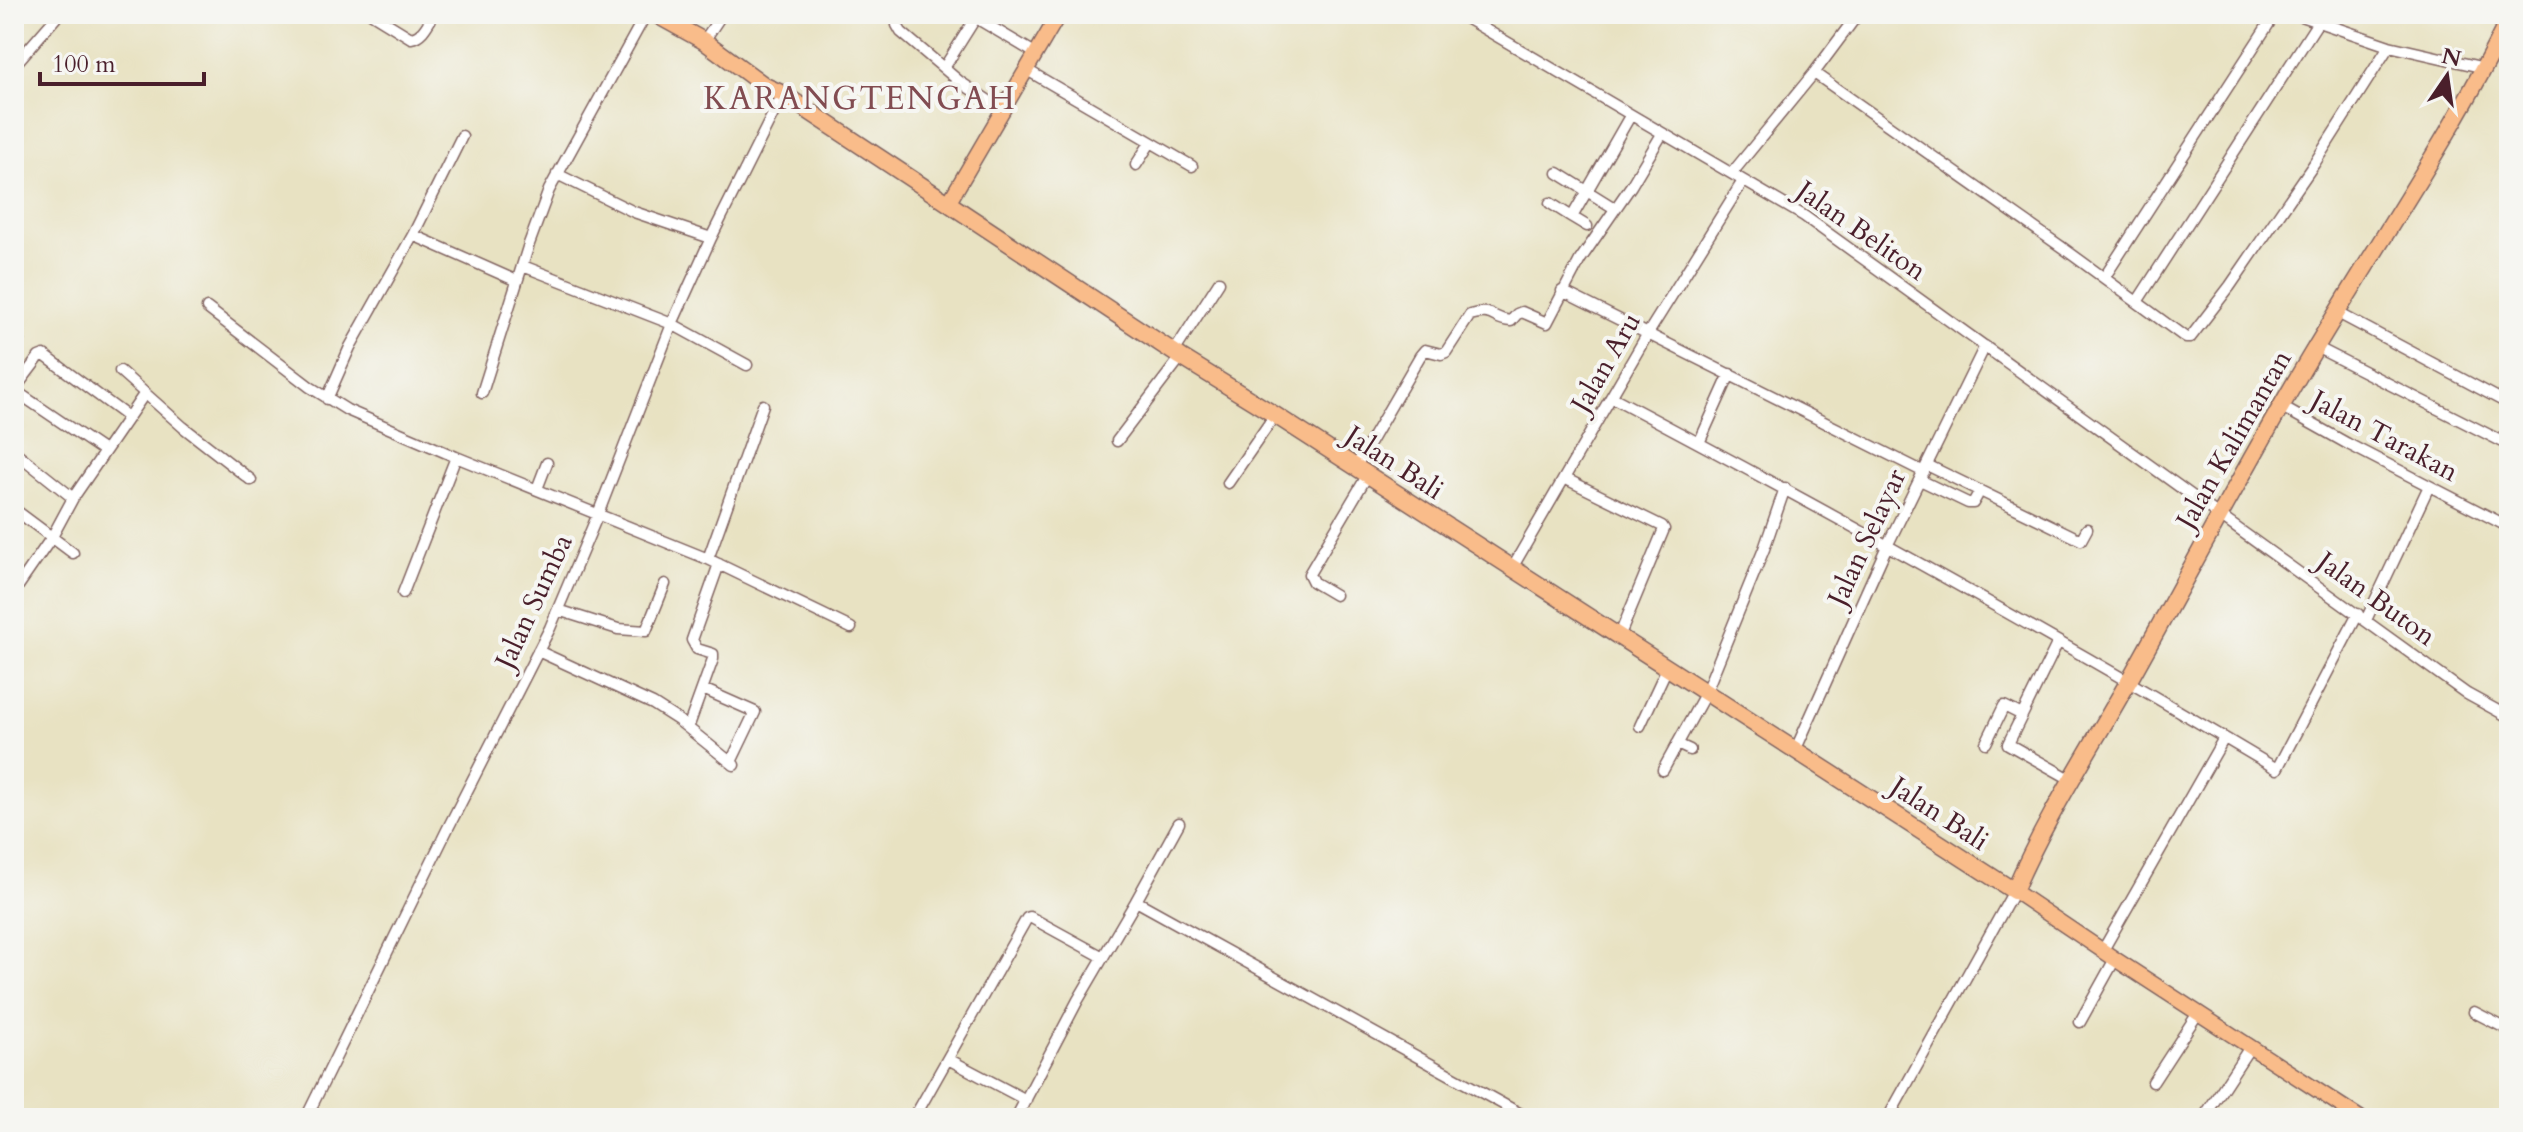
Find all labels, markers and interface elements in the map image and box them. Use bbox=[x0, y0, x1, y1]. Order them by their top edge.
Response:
scale bar bbox=[40, 36, 204, 86]
north arrow bbox=[2407, 36, 2487, 116]
text: N bbox=[2439, 41, 2464, 74]
text: 100 m bbox=[52, 48, 116, 81]
district label: KARANGTENGAH bbox=[703, 77, 1017, 121]
street label: Jalan Beliton bbox=[1785, 170, 1934, 290]
street label: Jalan Aru bbox=[1560, 305, 1650, 423]
street label: Jalan Kalimantan bbox=[2165, 343, 2301, 539]
street label: Jalan Tarakan bbox=[2300, 379, 2465, 491]
street label: Jalan Bali bbox=[1334, 415, 1451, 509]
street label: Jalan Selayar bbox=[1817, 462, 1916, 616]
street label: Jalan Sumba bbox=[484, 528, 582, 679]
street label: Jalan Buton bbox=[2306, 540, 2444, 655]
street label: Jalan Bali bbox=[1879, 766, 1996, 860]

